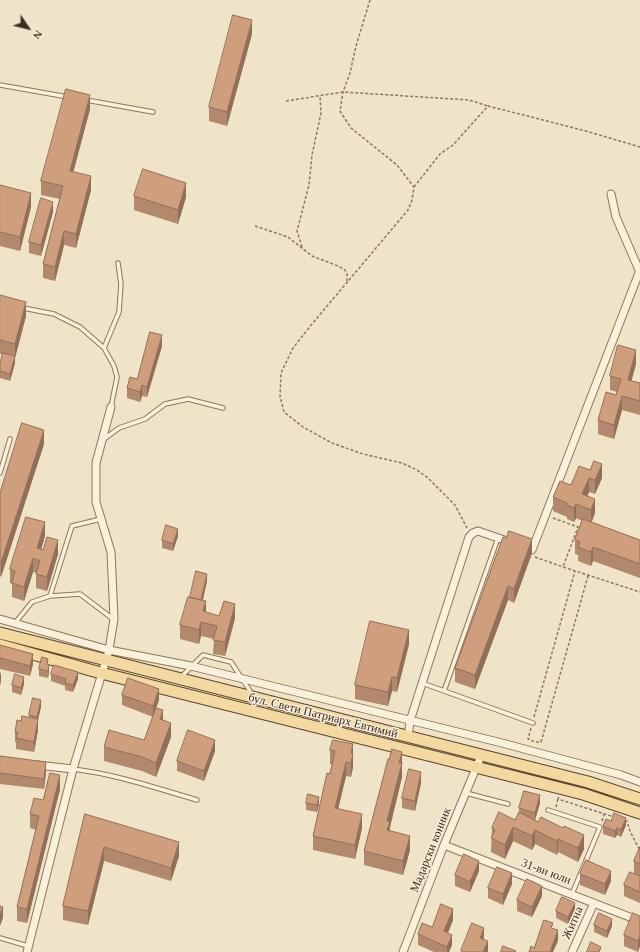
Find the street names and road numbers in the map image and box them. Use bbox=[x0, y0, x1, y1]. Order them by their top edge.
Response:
street label: бул. Свети Патриарх Евтимий bbox=[247, 690, 399, 742]
street label: Мадарски конник bbox=[407, 805, 455, 895]
street label: 31-ви юли bbox=[519, 856, 573, 888]
street label: Житна bbox=[559, 904, 587, 942]

